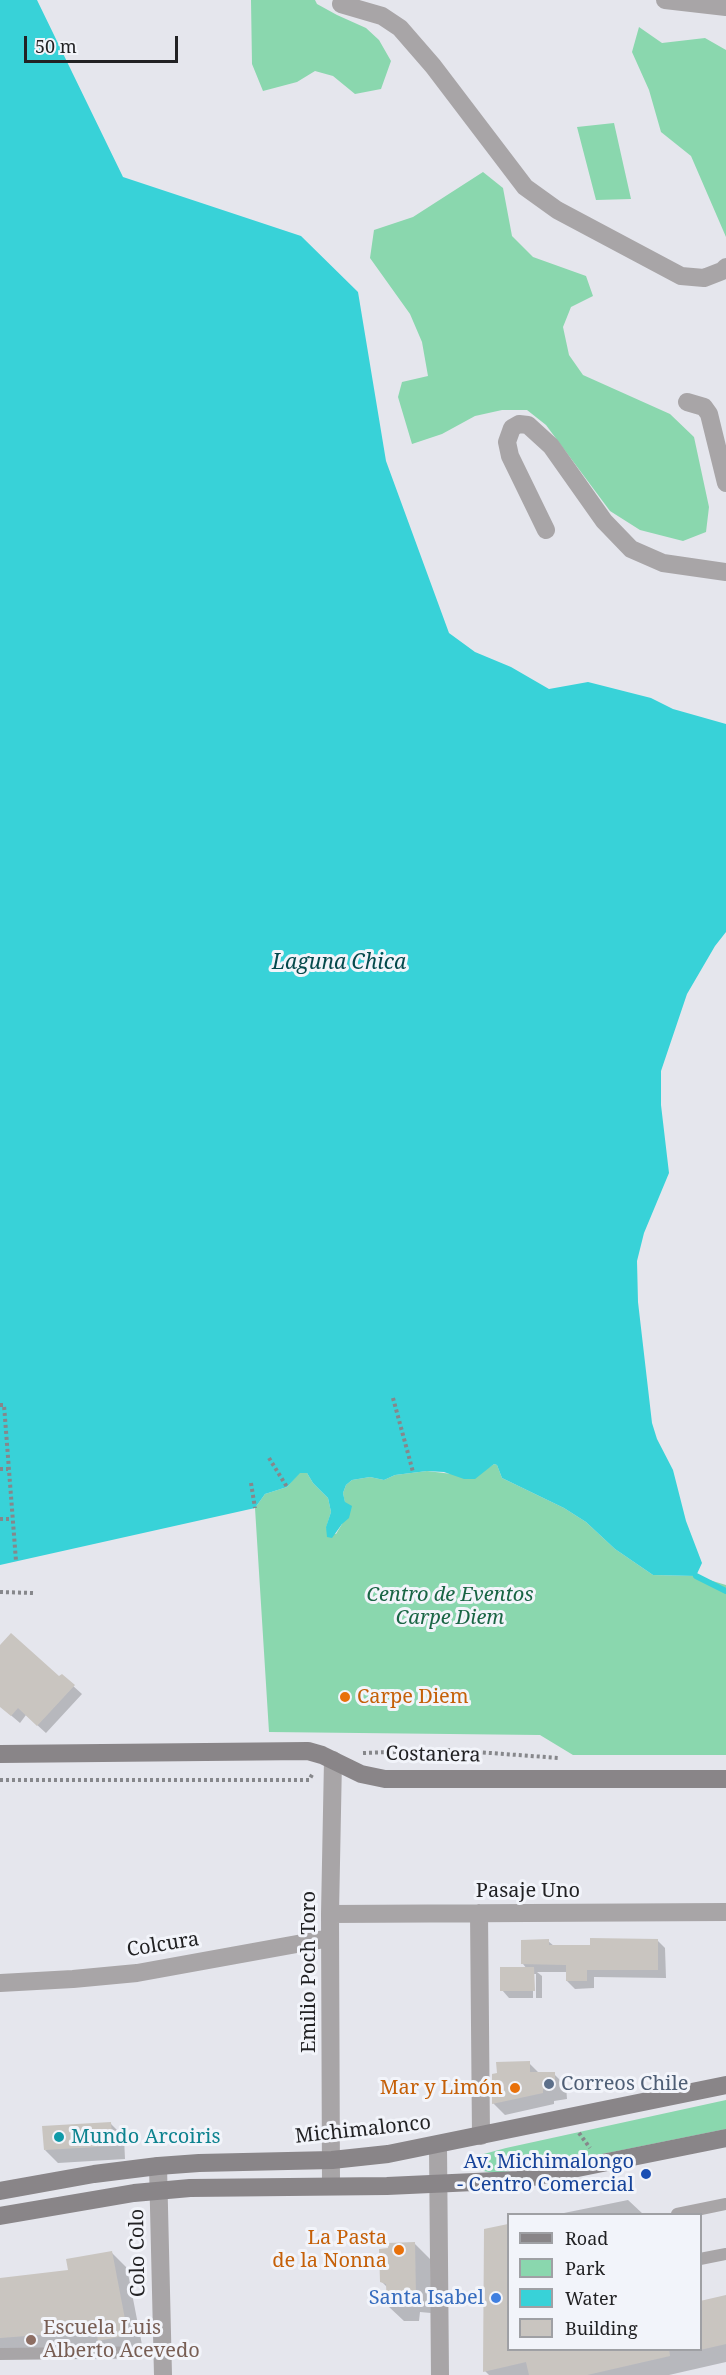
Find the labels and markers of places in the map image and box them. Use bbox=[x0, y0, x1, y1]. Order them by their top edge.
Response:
place label: Carpe Diem bbox=[357, 1685, 469, 1709]
marker: Carpe Diem bbox=[338, 1690, 352, 1704]
place label: Correos Chile bbox=[561, 2072, 688, 2096]
place label: Mar y Limón bbox=[380, 2076, 503, 2100]
marker: Correos Chile bbox=[542, 2077, 556, 2091]
marker: Mar y Limón bbox=[508, 2081, 522, 2095]
place label: Mundo Arcoiris bbox=[71, 2125, 221, 2149]
marker: Mundo Arcoiris bbox=[52, 2130, 66, 2144]
place label: Av. Michimalongo - Centro Comercial bbox=[457, 2150, 634, 2197]
marker: Av. Michimalongo - Centro Comercial bbox=[639, 2167, 653, 2181]
place label: La Pasta de la Nonna bbox=[272, 2226, 387, 2273]
marker: La Pasta de la Nonna bbox=[392, 2243, 406, 2257]
place label: Santa Isabel bbox=[369, 2286, 484, 2310]
marker: Santa Isabel bbox=[489, 2291, 503, 2305]
place label: Escuela Luis Alberto Acevedo bbox=[43, 2316, 200, 2363]
marker: Escuela Luis Alberto Acevedo bbox=[24, 2333, 38, 2347]

